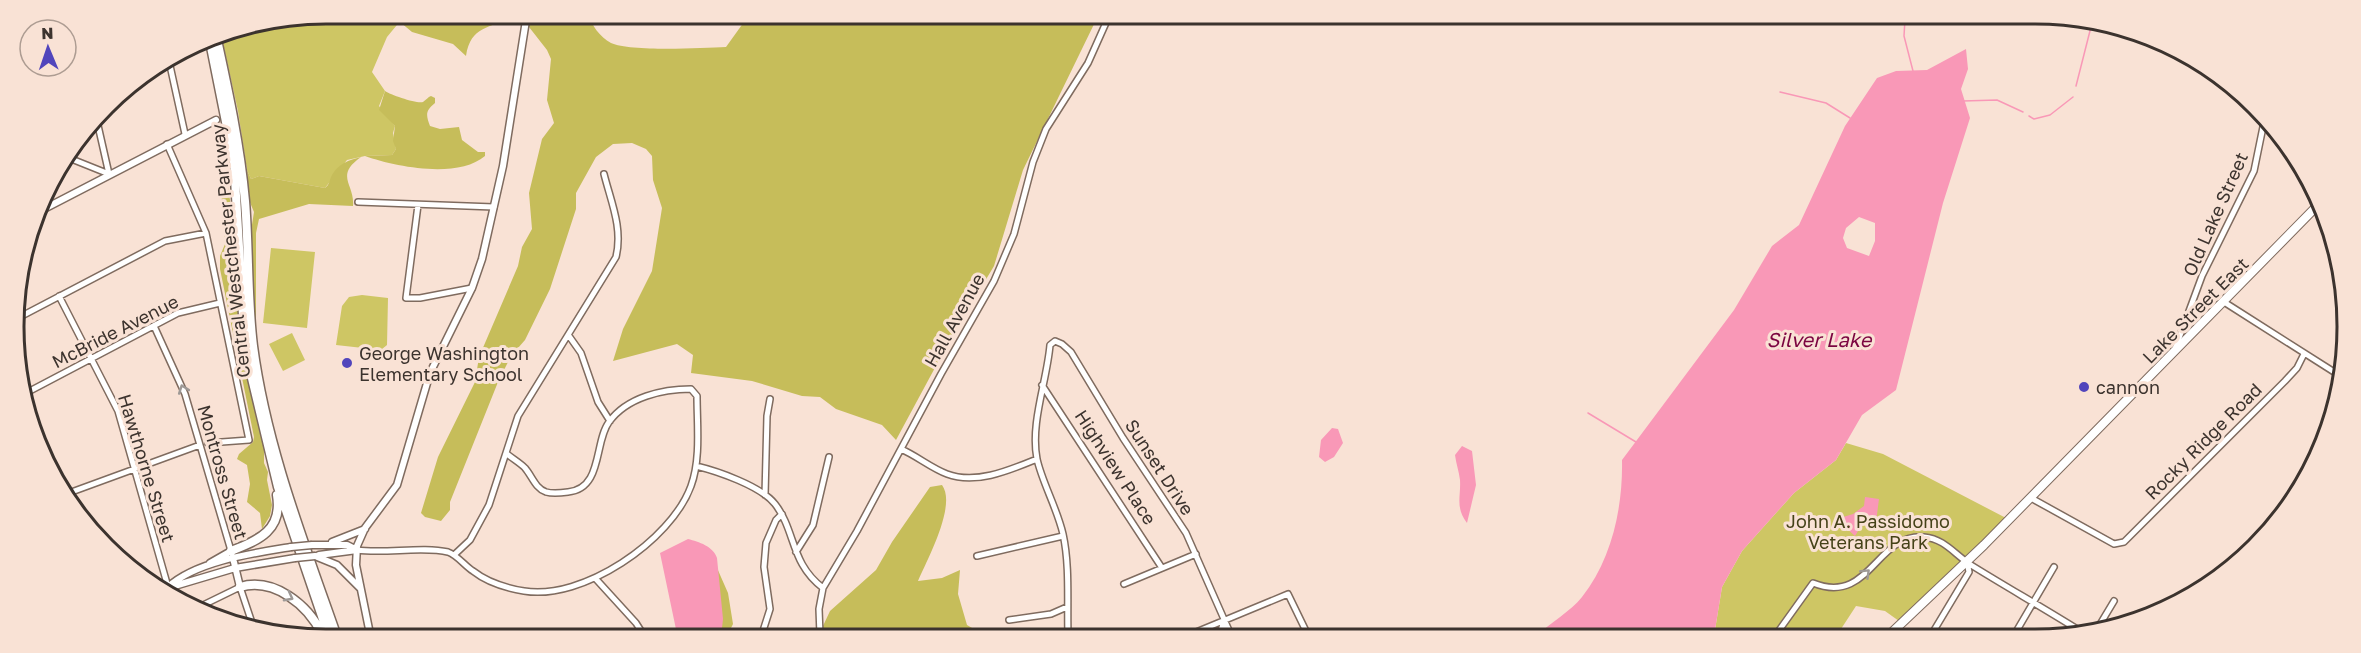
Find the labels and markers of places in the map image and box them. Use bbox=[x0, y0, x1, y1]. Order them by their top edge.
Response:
place label: George Washington Elementary School bbox=[359, 342, 529, 385]
marker: George Washington Elementary School bbox=[340, 356, 354, 370]
place label: cannon bbox=[2096, 376, 2160, 398]
marker: cannon bbox=[2077, 380, 2091, 394]

